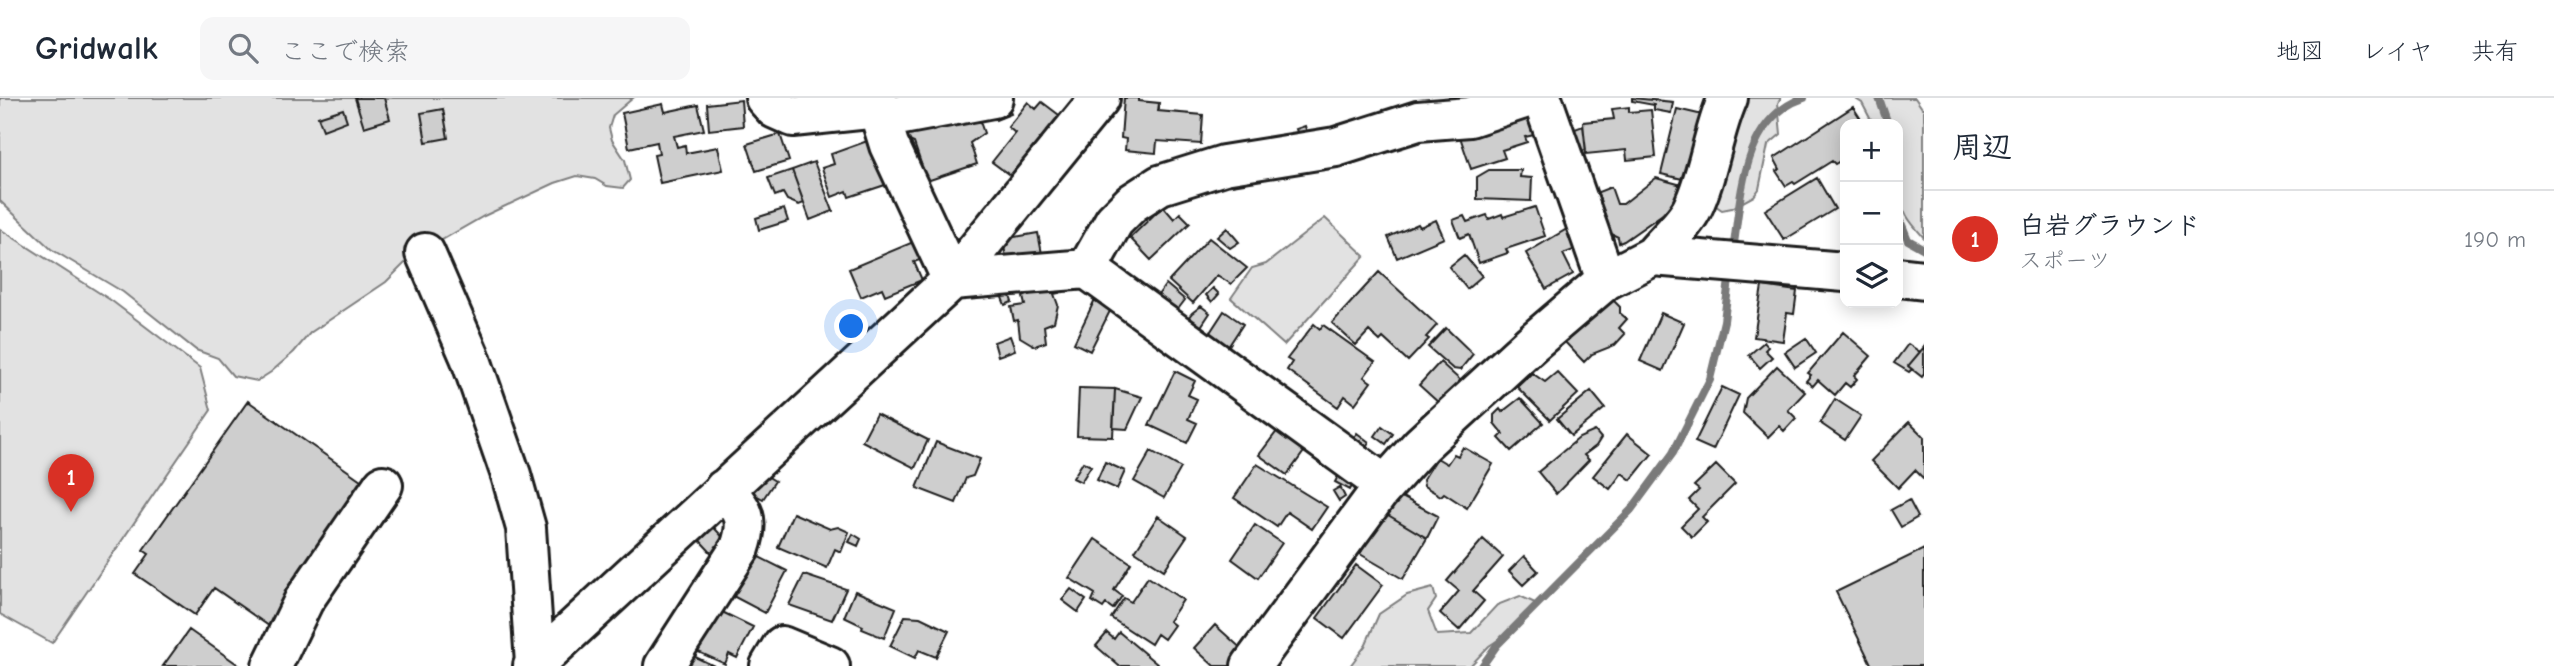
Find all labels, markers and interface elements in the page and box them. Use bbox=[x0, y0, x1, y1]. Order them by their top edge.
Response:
search box bbox=[200, 17, 690, 80]
text: Gridwalk bbox=[35, 29, 158, 67]
icon: search bbox=[224, 29, 262, 67]
text: ここで検索 bbox=[280, 37, 410, 67]
text: 地図 bbox=[2276, 37, 2324, 65]
text: レイヤ bbox=[2362, 37, 2433, 65]
text: 共有 bbox=[2471, 37, 2519, 65]
map controls bbox=[1840, 119, 1903, 308]
button: + bbox=[1840, 119, 1903, 182]
text: 周辺 bbox=[1952, 130, 2012, 165]
button: − bbox=[1840, 182, 1903, 245]
text: 白岩グラウンド bbox=[2019, 211, 2201, 241]
text: 1 bbox=[1970, 226, 1980, 253]
text: 190 m bbox=[2464, 226, 2526, 253]
button: layers bbox=[1840, 245, 1903, 308]
text: スポーツ bbox=[2019, 247, 2111, 274]
your location bbox=[834, 309, 868, 343]
pin: 1 bbox=[48, 454, 94, 512]

